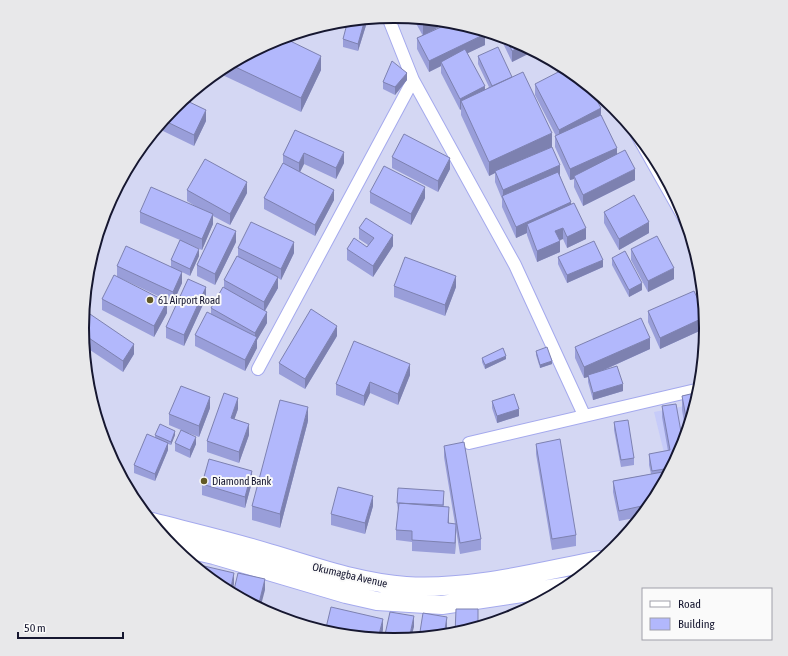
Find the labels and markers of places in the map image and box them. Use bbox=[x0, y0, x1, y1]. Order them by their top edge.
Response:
place label: 61 Airport Road bbox=[158, 294, 220, 306]
marker: 61 Airport Road bbox=[145, 295, 155, 305]
place label: Diamond Bank bbox=[212, 475, 272, 487]
marker: Diamond Bank bbox=[199, 476, 209, 486]

